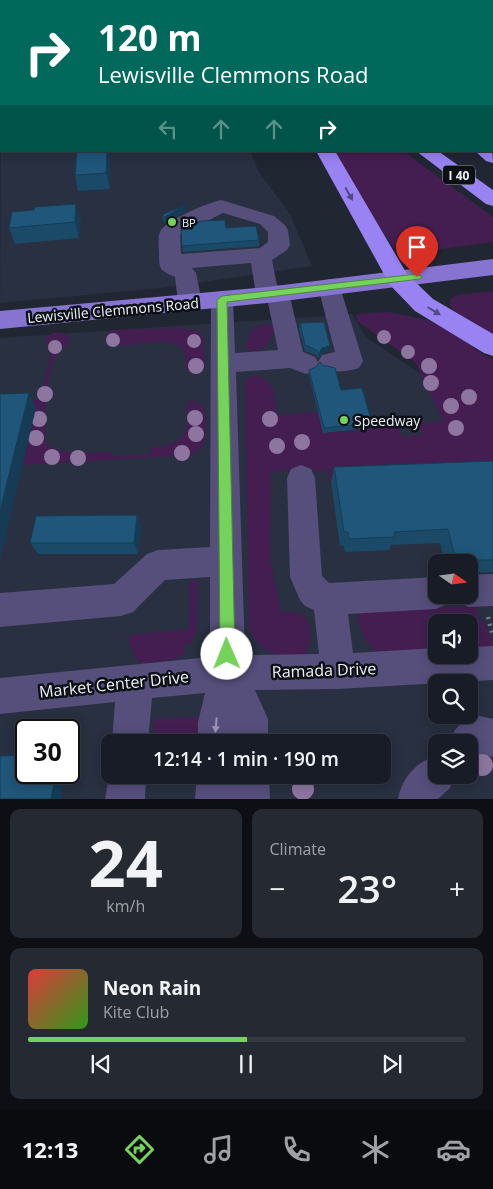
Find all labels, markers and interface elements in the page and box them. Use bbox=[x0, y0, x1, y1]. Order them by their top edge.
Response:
text: 120 m bbox=[98, 14, 202, 61]
icon: right bbox=[15, 20, 80, 85]
text: Lewisville Clemmons Road bbox=[98, 59, 369, 89]
icon: left bbox=[154, 115, 182, 143]
icon: ahead bbox=[207, 115, 235, 143]
icon: ahead bbox=[260, 115, 288, 143]
icon: right bbox=[313, 115, 341, 143]
road number: I 40 bbox=[443, 166, 475, 184]
one-way arrow bbox=[345, 187, 354, 200]
place label: BP bbox=[182, 215, 196, 230]
marker: BP bbox=[166, 216, 178, 228]
pin bbox=[396, 226, 438, 277]
icon: arrive bbox=[403, 233, 431, 261]
street label: Lewisville Clemmons Road bbox=[26, 293, 200, 327]
one-way arrow bbox=[428, 307, 441, 316]
place label: Speedway bbox=[354, 411, 421, 430]
marker: Speedway bbox=[338, 414, 350, 426]
north arrow bbox=[428, 554, 478, 604]
map controls bbox=[428, 554, 478, 784]
button: sound bbox=[428, 614, 478, 664]
position arrow bbox=[200, 627, 252, 679]
street label: Ramada Drive bbox=[271, 657, 377, 683]
street label: Market Center Drive bbox=[38, 665, 190, 703]
button: search bbox=[428, 674, 478, 724]
one-way arrow bbox=[212, 717, 220, 733]
speed limit sign: 30 bbox=[15, 719, 80, 784]
button: layers bbox=[428, 734, 478, 784]
text: 12:14 · 1 min · 190 m bbox=[153, 746, 339, 772]
text: 24 bbox=[89, 818, 163, 906]
text: Climate bbox=[270, 838, 326, 860]
text: 23° bbox=[337, 862, 397, 914]
text: − bbox=[270, 869, 286, 907]
text: + bbox=[449, 869, 465, 907]
text: km/h bbox=[106, 895, 145, 917]
text: Neon Rain bbox=[103, 975, 201, 1001]
text: Kite Club bbox=[103, 1001, 169, 1023]
icon: previous bbox=[87, 1050, 115, 1078]
icon: pause bbox=[232, 1050, 260, 1078]
icon: next bbox=[378, 1050, 406, 1078]
icon: directions bbox=[122, 1132, 157, 1167]
icon: music bbox=[201, 1132, 236, 1167]
icon: phone bbox=[279, 1132, 314, 1167]
icon: climate bbox=[358, 1132, 393, 1167]
icon: car bbox=[436, 1132, 471, 1167]
text: 12:13 bbox=[22, 1134, 78, 1164]

